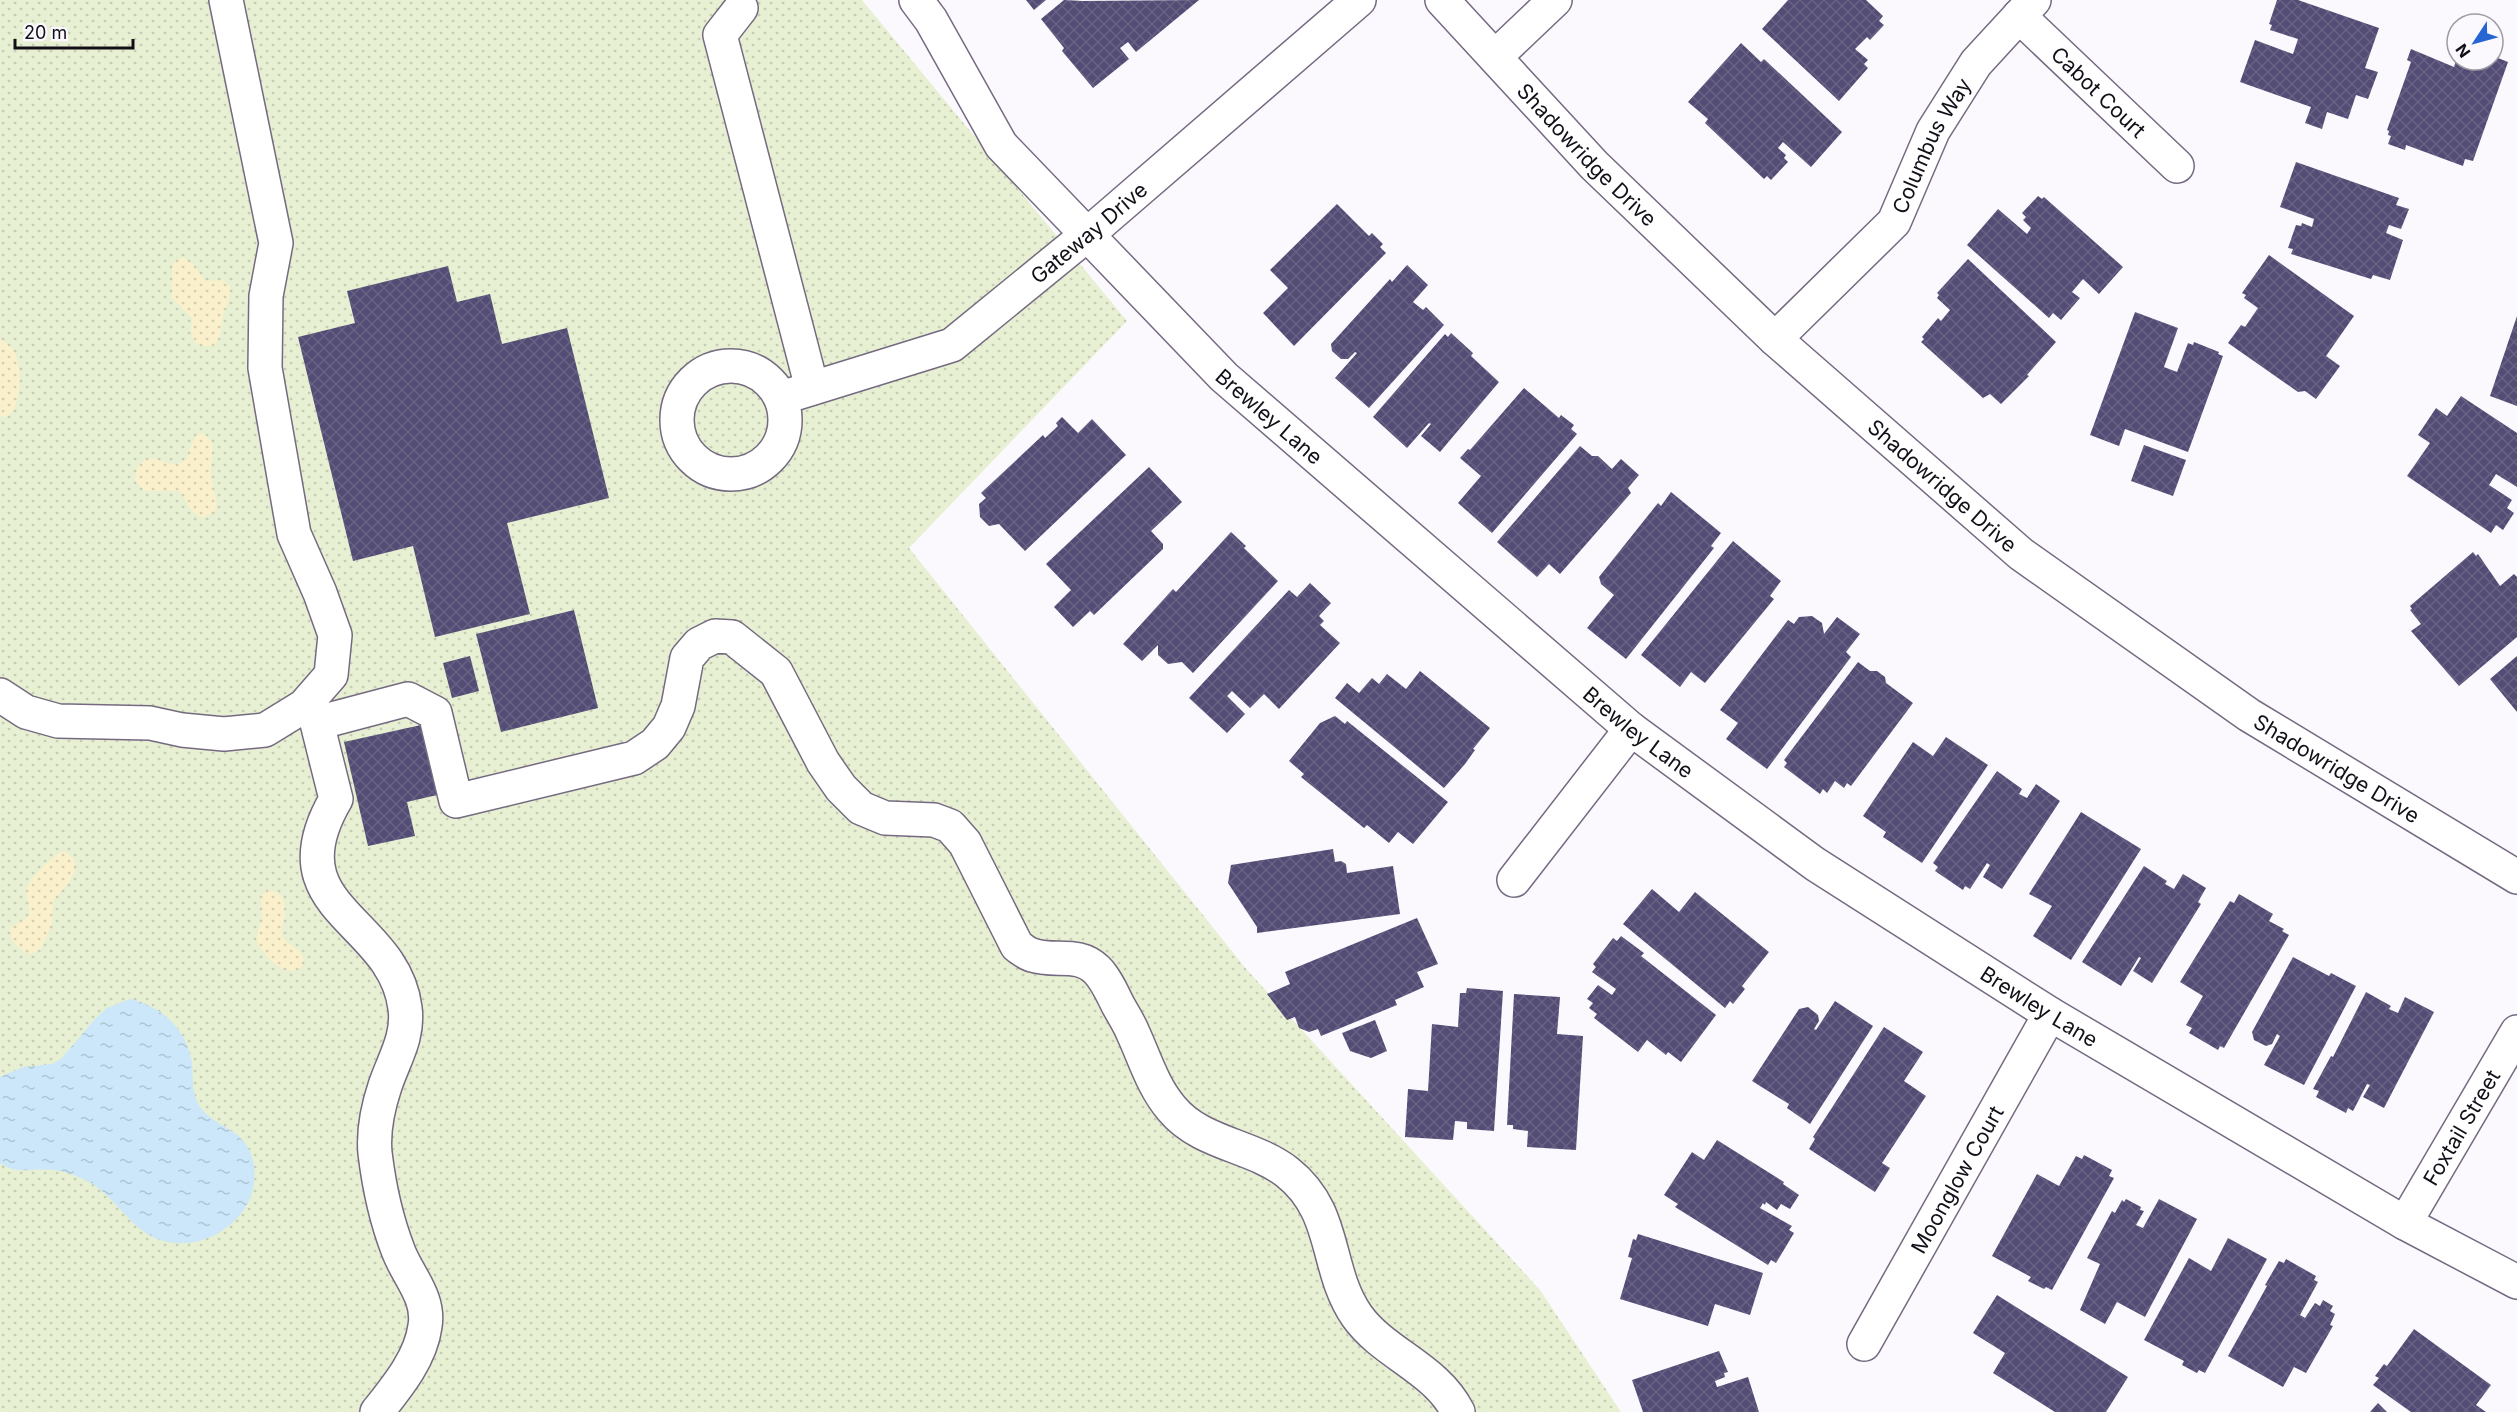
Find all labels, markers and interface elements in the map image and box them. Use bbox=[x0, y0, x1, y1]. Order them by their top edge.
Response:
scale bar bbox=[15, 12, 134, 50]
north arrow bbox=[2445, 12, 2505, 72]
text: 20 m bbox=[24, 22, 67, 43]
text: N bbox=[2451, 40, 2475, 62]
street label: Cabot Court bbox=[2046, 41, 2151, 142]
street label: Columbus Way bbox=[1887, 73, 1976, 217]
street label: Shadowridge Drive bbox=[1512, 78, 1662, 231]
street label: Gateway Drive bbox=[1025, 176, 1152, 288]
street label: Brewley Lane bbox=[1211, 363, 1328, 469]
street label: Shadowridge Drive bbox=[1863, 414, 2022, 557]
street label: Brewley Lane bbox=[1578, 681, 1698, 783]
street label: Shadowridge Drive bbox=[2249, 708, 2424, 828]
street label: Brewley Lane bbox=[1976, 960, 2102, 1052]
street label: Foxtail Street bbox=[2418, 1065, 2505, 1190]
street label: Moonglow Court bbox=[1905, 1101, 2008, 1258]

